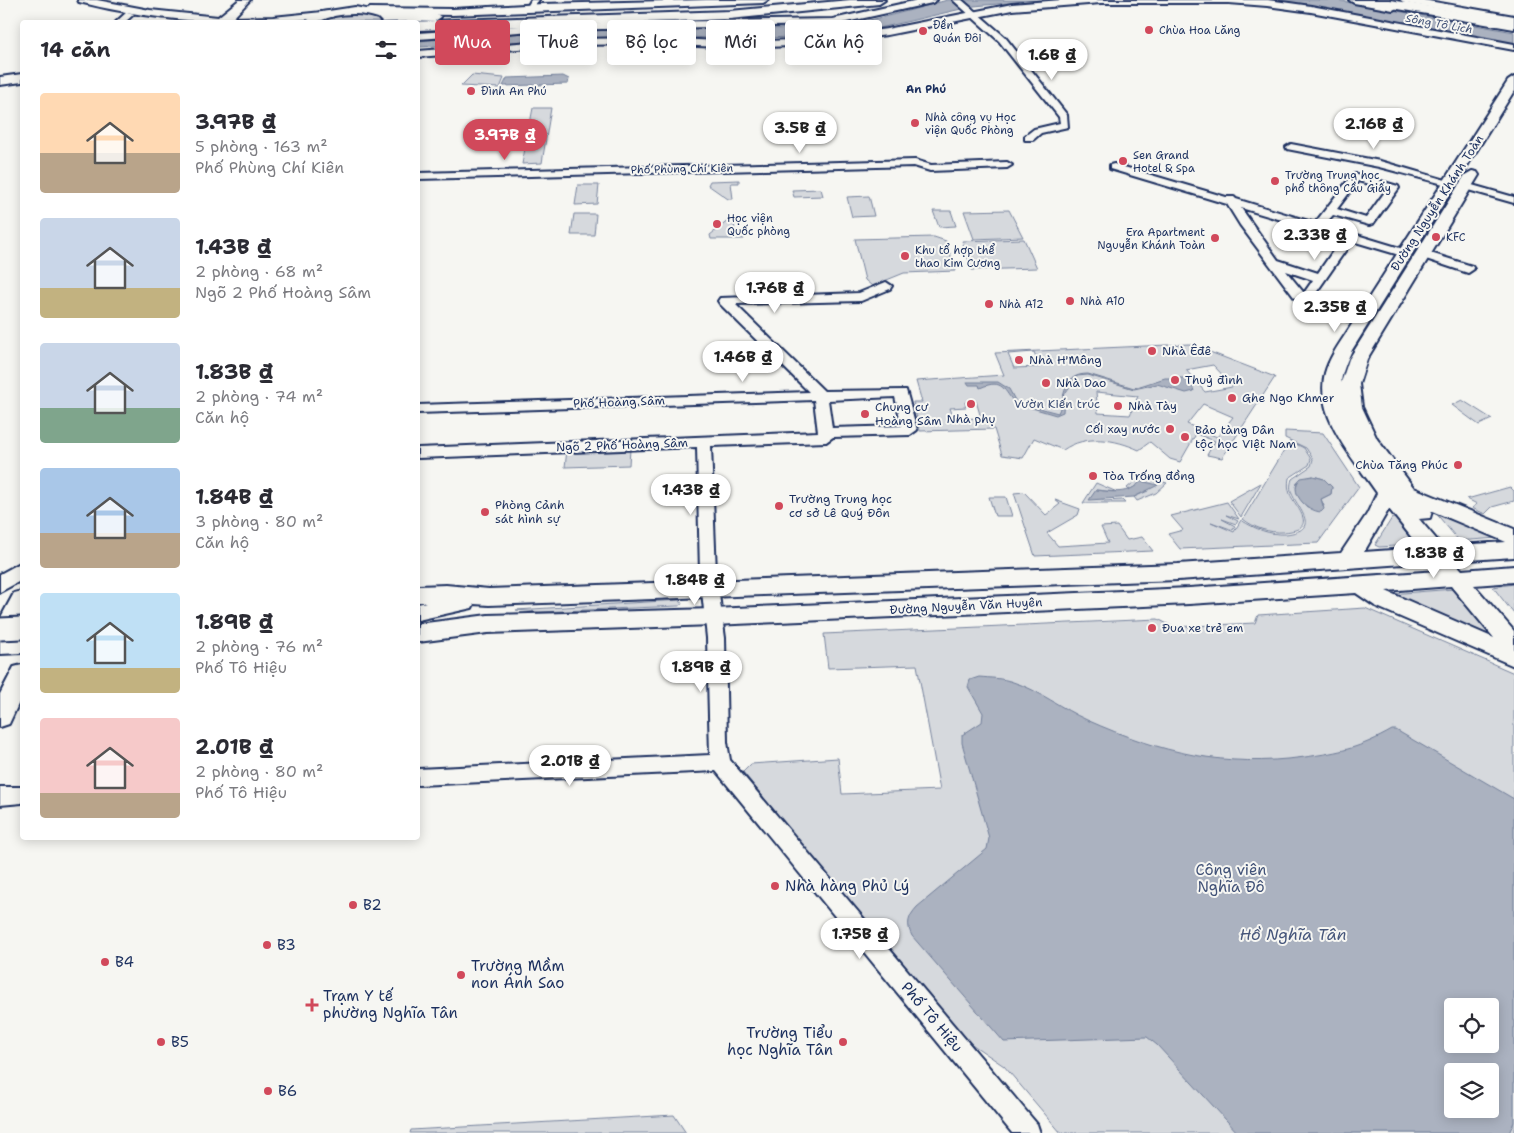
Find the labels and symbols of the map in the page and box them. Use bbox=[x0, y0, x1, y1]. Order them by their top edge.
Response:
water label: Sông Tô Lịch bbox=[1404, 11, 1474, 37]
place label: Đền Quán Đôi bbox=[933, 18, 982, 46]
place label: Chùa Hoa Lăng bbox=[1159, 23, 1241, 38]
marker: Chùa Hoa Lăng bbox=[1143, 24, 1155, 36]
marker: Đền Quán Đôi bbox=[917, 25, 929, 37]
pin: 1.6B ₫ bbox=[1011, 38, 1093, 81]
district label: An Phú bbox=[906, 82, 946, 97]
place label: Đình An Phú bbox=[481, 84, 547, 99]
marker: Đình An Phú bbox=[465, 85, 477, 97]
pin: 2.16B ₫ bbox=[1328, 108, 1420, 150]
place label: Nhà công vụ Học viện Quốc Phòng bbox=[925, 110, 1016, 138]
pin: 3.5B ₫ bbox=[759, 112, 841, 154]
marker: Nhà công vụ Học viện Quốc Phòng bbox=[909, 117, 921, 129]
pin: 3.97B ₫ bbox=[459, 119, 551, 161]
street label: Đường Nguyễn Khánh Toàn bbox=[1387, 132, 1487, 274]
place label: Sen Grand Hotel & Spa bbox=[1133, 148, 1195, 176]
marker: Sen Grand Hotel & Spa bbox=[1117, 155, 1129, 167]
street label: Phố Phùng Chí Kiên bbox=[631, 161, 734, 177]
place label: Trường Trung học phổ thông Cầu Giấy bbox=[1285, 168, 1391, 196]
marker: Trường Trung học phổ thông Cầu Giấy bbox=[1269, 175, 1281, 187]
place label: Học viện Quốc phòng bbox=[727, 211, 790, 239]
marker: Học viện Quốc phòng bbox=[711, 218, 723, 230]
pin: 2.33B ₫ bbox=[1269, 218, 1361, 261]
place label: Era Apartment Nguyễn Khánh Toàn bbox=[1097, 225, 1205, 253]
place label: KFC bbox=[1446, 230, 1466, 245]
marker: KFC bbox=[1430, 231, 1442, 243]
marker: Era Apartment Nguyễn Khánh Toàn bbox=[1209, 232, 1221, 244]
place label: Khu tổ hợp thể thao Kim Cương bbox=[915, 243, 1000, 271]
marker: Khu tổ hợp thể thao Kim Cương bbox=[899, 250, 911, 262]
pin: 1.76B ₫ bbox=[729, 272, 821, 314]
pin: 2.35B ₫ bbox=[1289, 290, 1381, 333]
place label: Nhà A10 bbox=[1080, 294, 1125, 309]
marker: Nhà A10 bbox=[1064, 295, 1076, 307]
place label: Nhà A12 bbox=[999, 297, 1044, 312]
marker: Nhà A12 bbox=[983, 298, 995, 310]
pin: 1.46B ₫ bbox=[697, 340, 789, 383]
place label: Nhà Êđê bbox=[1162, 343, 1212, 359]
marker: Nhà Êđê bbox=[1146, 345, 1158, 357]
place label: Nhà H'Mông bbox=[1029, 352, 1102, 368]
marker: Nhà H'Mông bbox=[1013, 354, 1025, 366]
place label: Thuỷ đình bbox=[1185, 372, 1243, 388]
marker: Thuỷ đình bbox=[1169, 374, 1181, 386]
place label: Nhà Dao bbox=[1056, 375, 1106, 391]
marker: Nhà Dao bbox=[1040, 377, 1052, 389]
place label: Ghe Ngo Khmer bbox=[1242, 390, 1335, 406]
street label: Phố Hoàng Sâm bbox=[573, 392, 665, 412]
marker: Ghe Ngo Khmer bbox=[1226, 392, 1238, 404]
park label: Vườn Kiến trúc bbox=[1014, 396, 1100, 412]
marker: Nhà phụ bbox=[965, 398, 977, 410]
place label: Nhà Tày bbox=[1128, 398, 1177, 414]
place label: Chung cư Hoàng Sâm bbox=[875, 399, 942, 429]
marker: Nhà Tày bbox=[1112, 400, 1124, 412]
marker: Chung cư Hoàng Sâm bbox=[859, 408, 871, 420]
place label: Nhà phụ bbox=[947, 411, 996, 427]
place label: Cối xay nước bbox=[1086, 421, 1160, 437]
place label: Bảo tàng Dân tộc học Việt Nam bbox=[1195, 422, 1296, 452]
marker: Cối xay nước bbox=[1164, 423, 1176, 435]
marker: Bảo tàng Dân tộc học Việt Nam bbox=[1179, 431, 1191, 443]
street label: Ngõ 2 Phố Hoàng Sâm bbox=[556, 435, 688, 455]
place label: Chùa Tăng Phúc bbox=[1355, 457, 1448, 473]
marker: Chùa Tăng Phúc bbox=[1452, 459, 1464, 471]
place label: Tòa Trống đồng bbox=[1103, 468, 1195, 484]
marker: Tòa Trống đồng bbox=[1087, 470, 1099, 482]
pin: 1.43B ₫ bbox=[645, 474, 737, 516]
place label: Trường Trung học cơ sở Lê Quý Đôn bbox=[789, 491, 892, 521]
place label: Phòng Cảnh sát hình sự bbox=[495, 497, 564, 527]
marker: Trường Trung học cơ sở Lê Quý Đôn bbox=[773, 500, 785, 512]
marker: Phòng Cảnh sát hình sự bbox=[479, 506, 491, 518]
pin: 1.83B ₫ bbox=[1388, 536, 1480, 579]
pin: 1.84B ₫ bbox=[649, 564, 741, 606]
street label: Đường Nguyễn Văn Huyên bbox=[889, 594, 1043, 618]
place label: Đua xe trẻ em bbox=[1162, 620, 1243, 636]
marker: Đua xe trẻ em bbox=[1146, 622, 1158, 634]
pin: 1.89B ₫ bbox=[655, 650, 747, 693]
pin: 2.01B ₫ bbox=[524, 744, 616, 787]
park label: Công viên Nghĩa Đô bbox=[1196, 860, 1266, 897]
place label: Nhà hàng Phủ Lý bbox=[785, 876, 909, 896]
marker: Nhà hàng Phủ Lý bbox=[769, 880, 781, 892]
place label: B2 bbox=[363, 895, 382, 915]
marker: B2 bbox=[347, 899, 359, 911]
pin: 1.75B ₫ bbox=[814, 918, 906, 960]
water label: Hồ Nghĩa Tân bbox=[1239, 924, 1347, 945]
place label: B3 bbox=[277, 935, 296, 955]
marker: B3 bbox=[261, 939, 273, 951]
place label: B4 bbox=[115, 952, 134, 972]
marker: B4 bbox=[99, 956, 111, 968]
place label: Trường Mầm non Ánh Sao bbox=[471, 956, 564, 993]
marker: Trường Mầm non Ánh Sao bbox=[455, 969, 467, 981]
street label: Phố Tô Hiệu bbox=[897, 978, 967, 1056]
place label: Trạm Y tế phường Nghĩa Tân bbox=[323, 986, 458, 1023]
marker: Trạm Y tế phường Nghĩa Tân bbox=[305, 998, 319, 1012]
place label: Trường Tiểu học Nghĩa Tân bbox=[727, 1023, 833, 1060]
place label: B5 bbox=[171, 1032, 189, 1052]
marker: B5 bbox=[155, 1036, 167, 1048]
marker: Trường Tiểu học Nghĩa Tân bbox=[837, 1036, 849, 1048]
place label: B6 bbox=[278, 1081, 297, 1101]
marker: B6 bbox=[262, 1085, 274, 1097]

